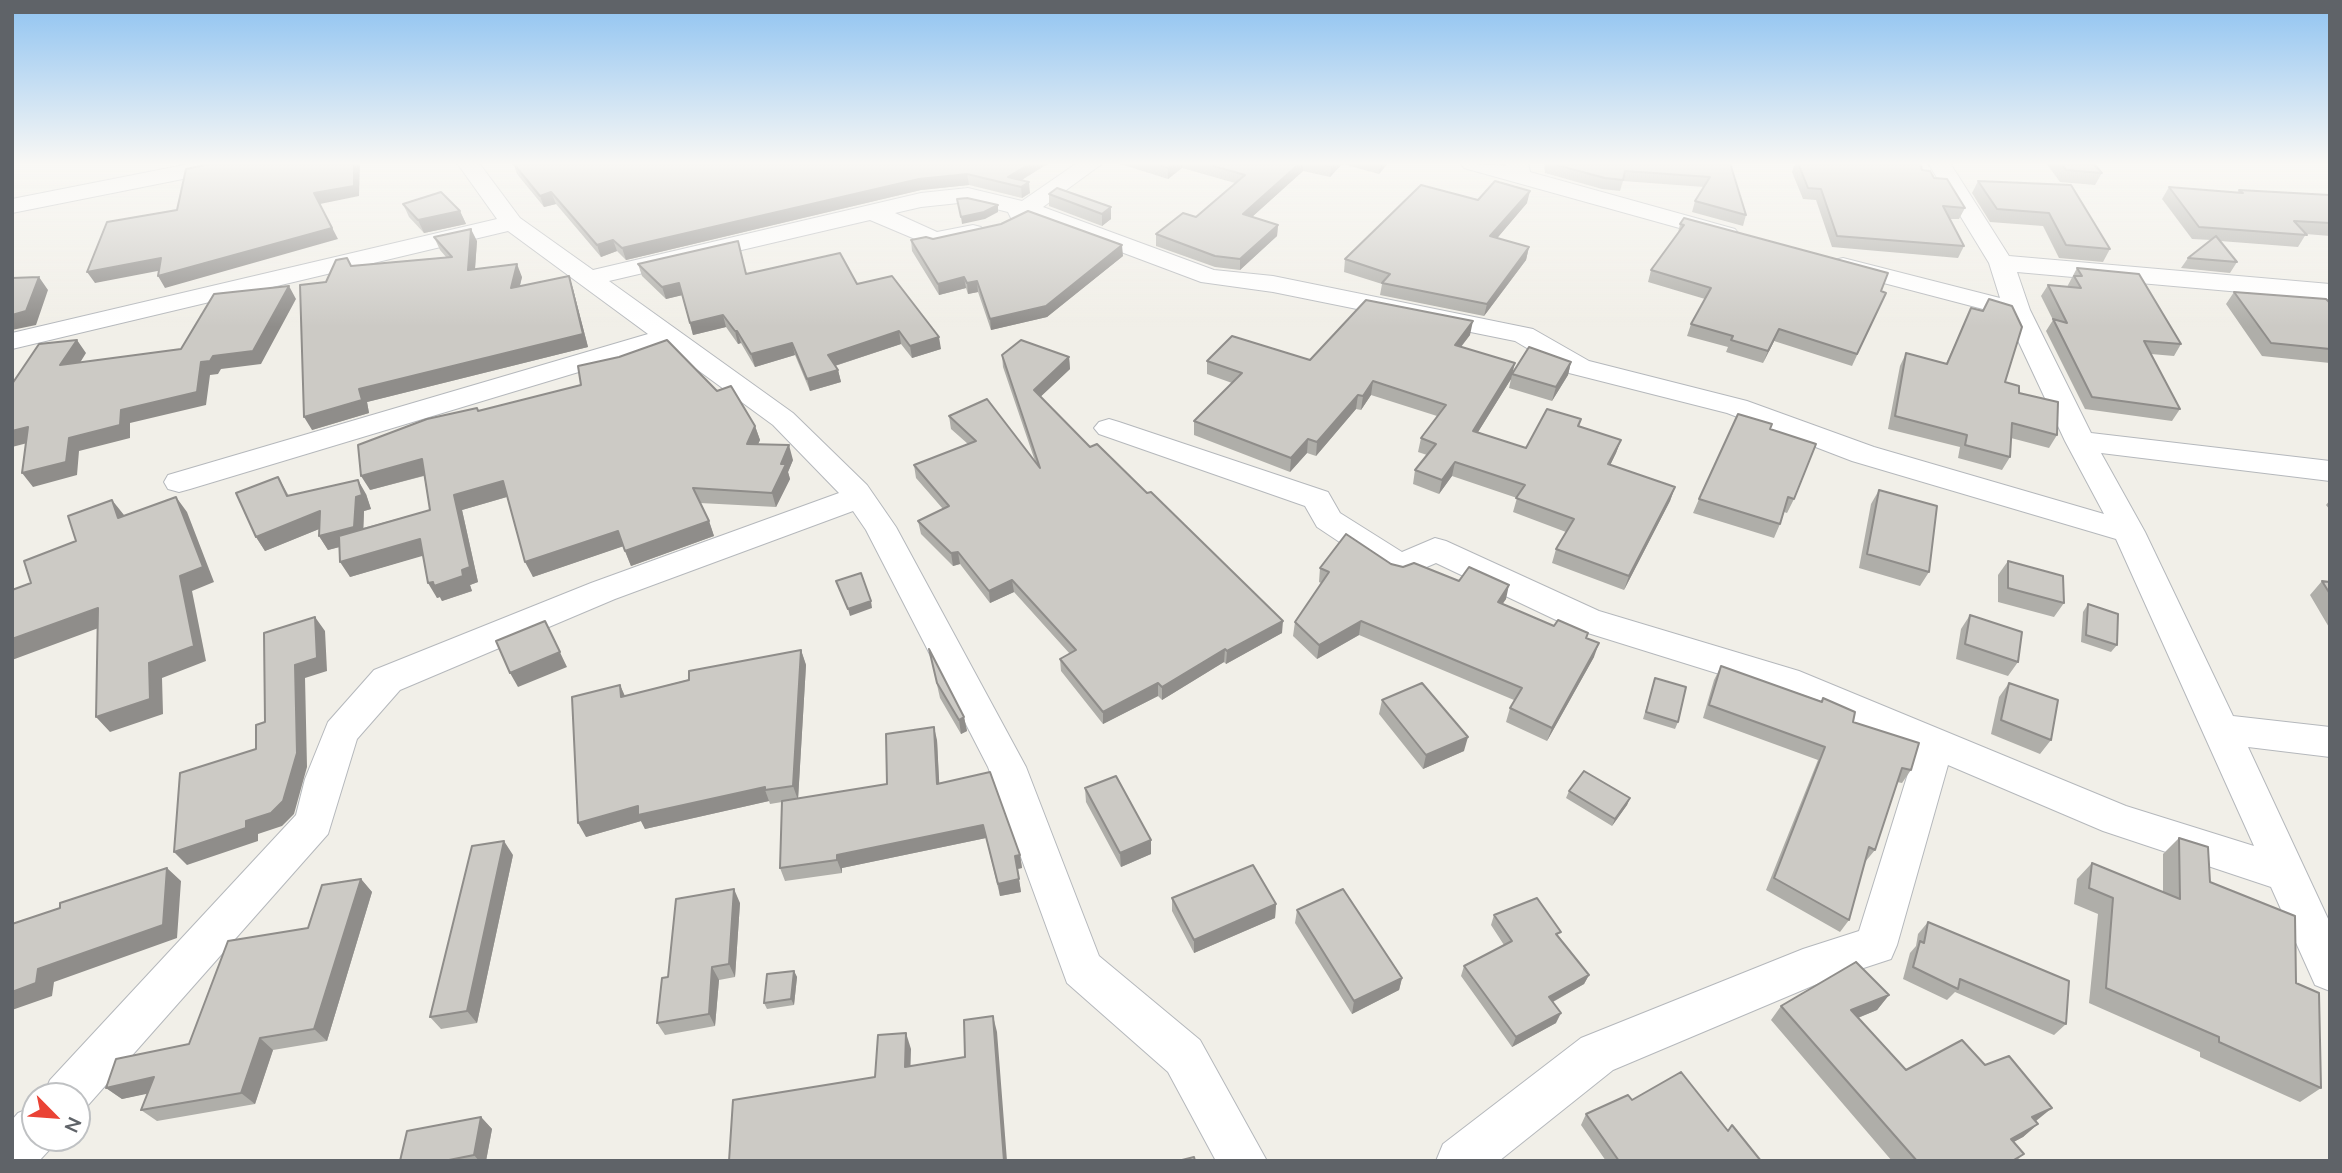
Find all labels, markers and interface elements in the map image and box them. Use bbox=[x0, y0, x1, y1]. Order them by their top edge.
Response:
north arrow bbox=[21, 1082, 91, 1152]
text: N bbox=[59, 1113, 87, 1137]

